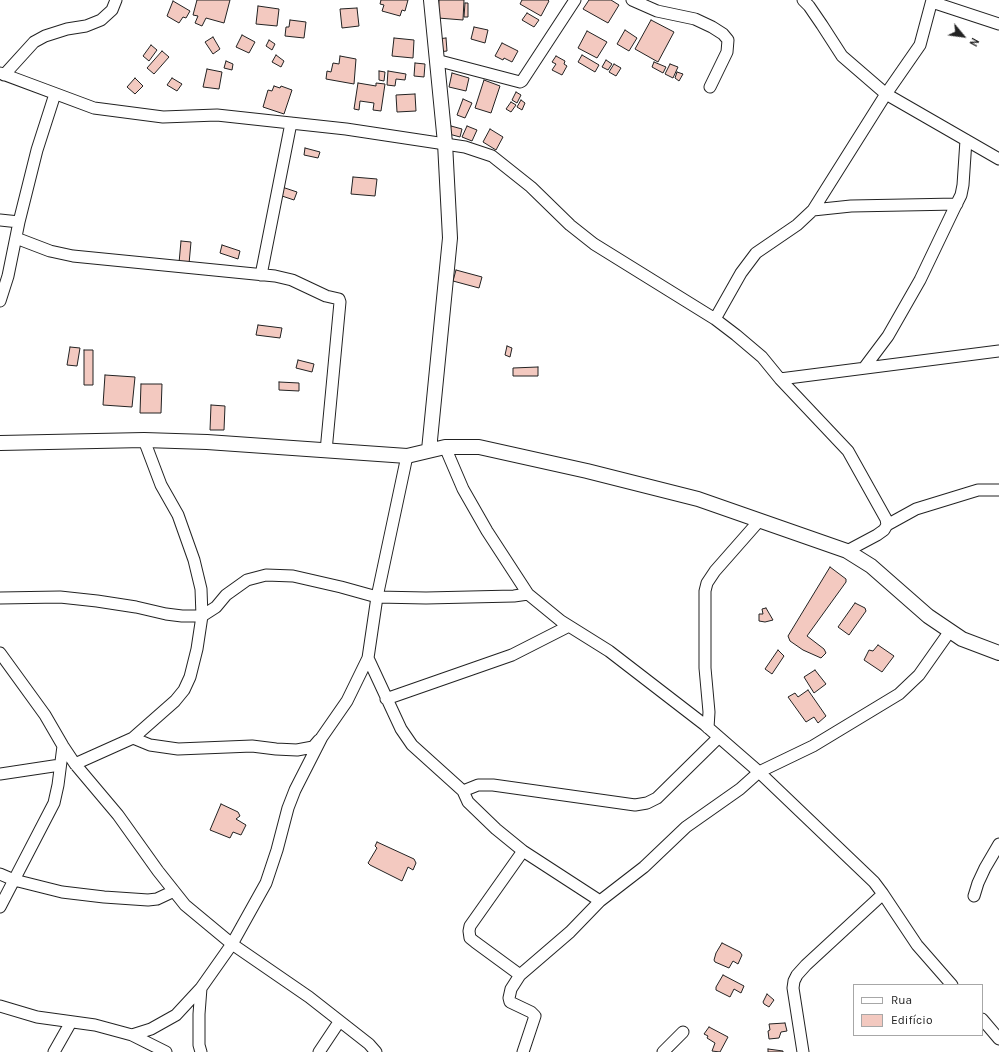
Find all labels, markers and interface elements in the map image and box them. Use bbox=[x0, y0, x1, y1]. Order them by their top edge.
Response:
north arrow bbox=[943, 16, 983, 56]
text: N bbox=[966, 35, 982, 49]
legend bbox=[853, 984, 983, 1036]
text: Rua bbox=[891, 993, 912, 1007]
text: Edifício bbox=[891, 1013, 932, 1027]

